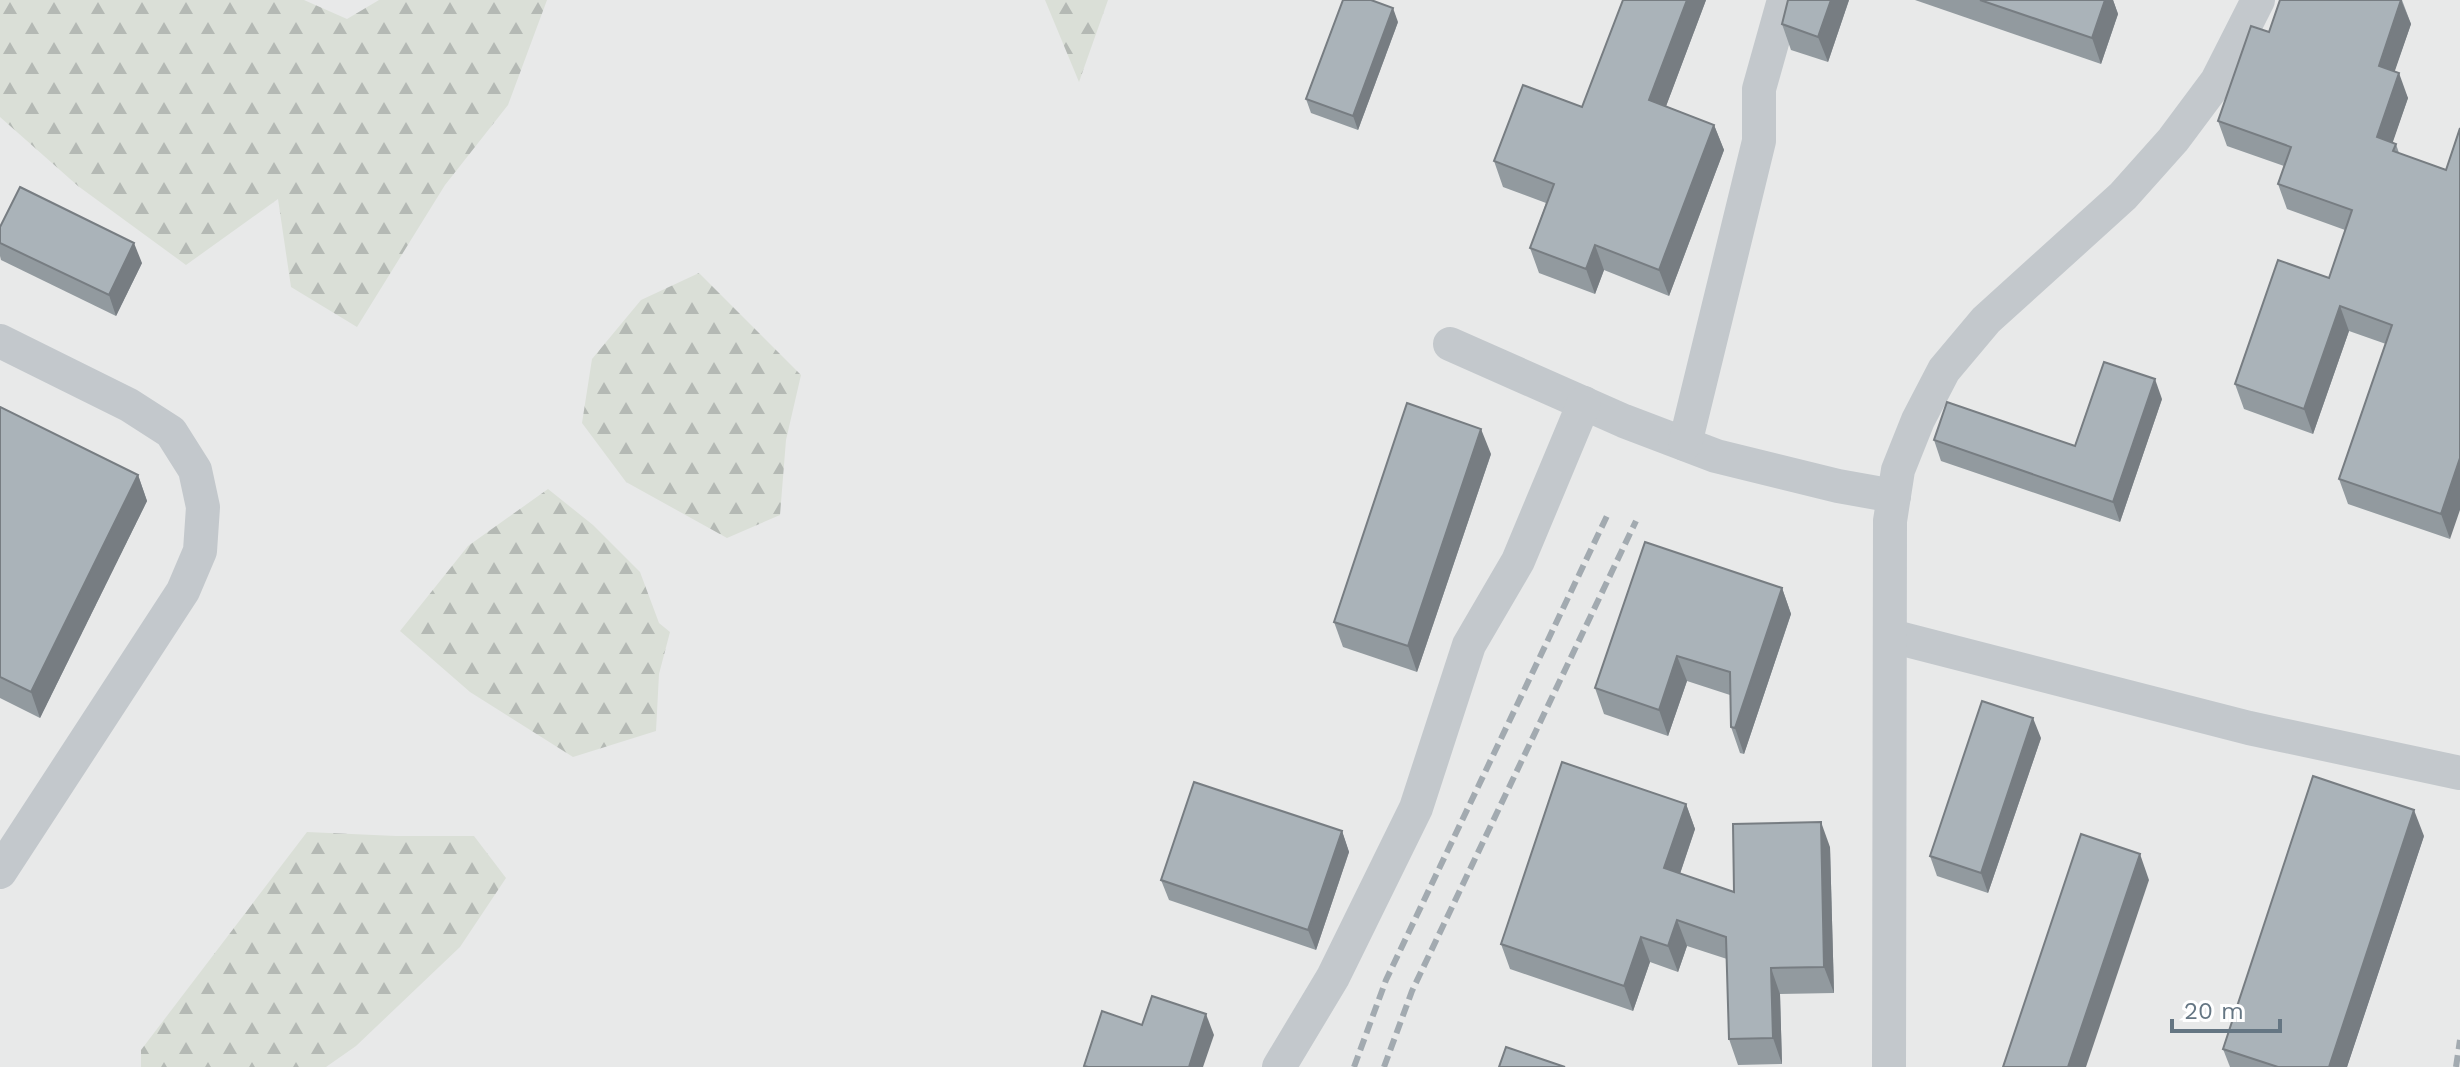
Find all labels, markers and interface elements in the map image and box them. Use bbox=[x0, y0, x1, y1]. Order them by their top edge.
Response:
scale bar bbox=[2172, 983, 2280, 1033]
text: 20 m bbox=[2184, 997, 2244, 1025]

